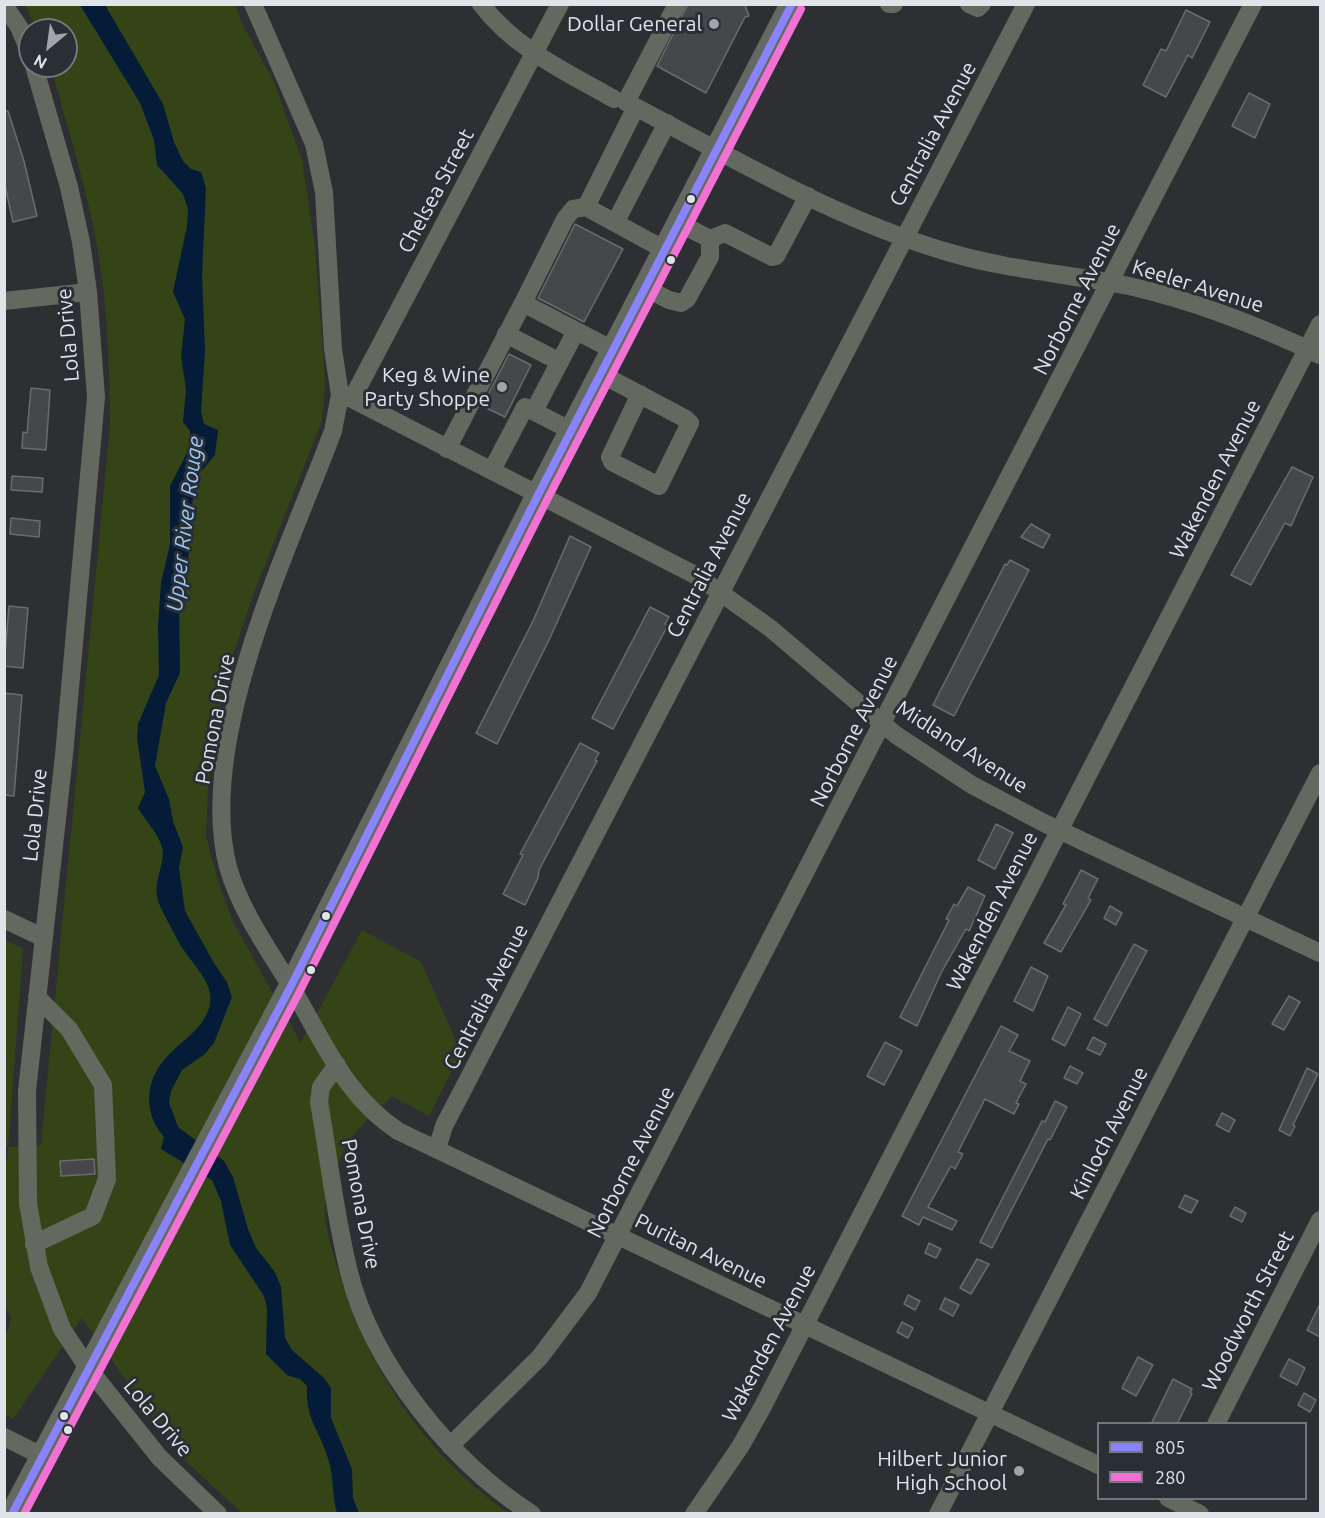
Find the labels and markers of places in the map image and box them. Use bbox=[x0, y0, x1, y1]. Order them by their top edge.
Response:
place label: Dollar General bbox=[567, 11, 702, 37]
marker: Dollar General bbox=[707, 17, 721, 31]
unlabelled marker bbox=[685, 193, 697, 205]
unlabelled marker bbox=[665, 254, 677, 266]
place label: Keg & Wine Party Shoppe bbox=[364, 362, 490, 412]
marker: Keg & Wine Party Shoppe bbox=[495, 380, 509, 394]
unlabelled marker bbox=[320, 910, 332, 922]
unlabelled marker bbox=[305, 964, 317, 976]
unlabelled marker bbox=[58, 1410, 70, 1422]
unlabelled marker bbox=[62, 1424, 74, 1436]
place label: Hilbert Junior High School bbox=[877, 1446, 1007, 1496]
marker: Hilbert Junior High School bbox=[1012, 1464, 1026, 1478]

